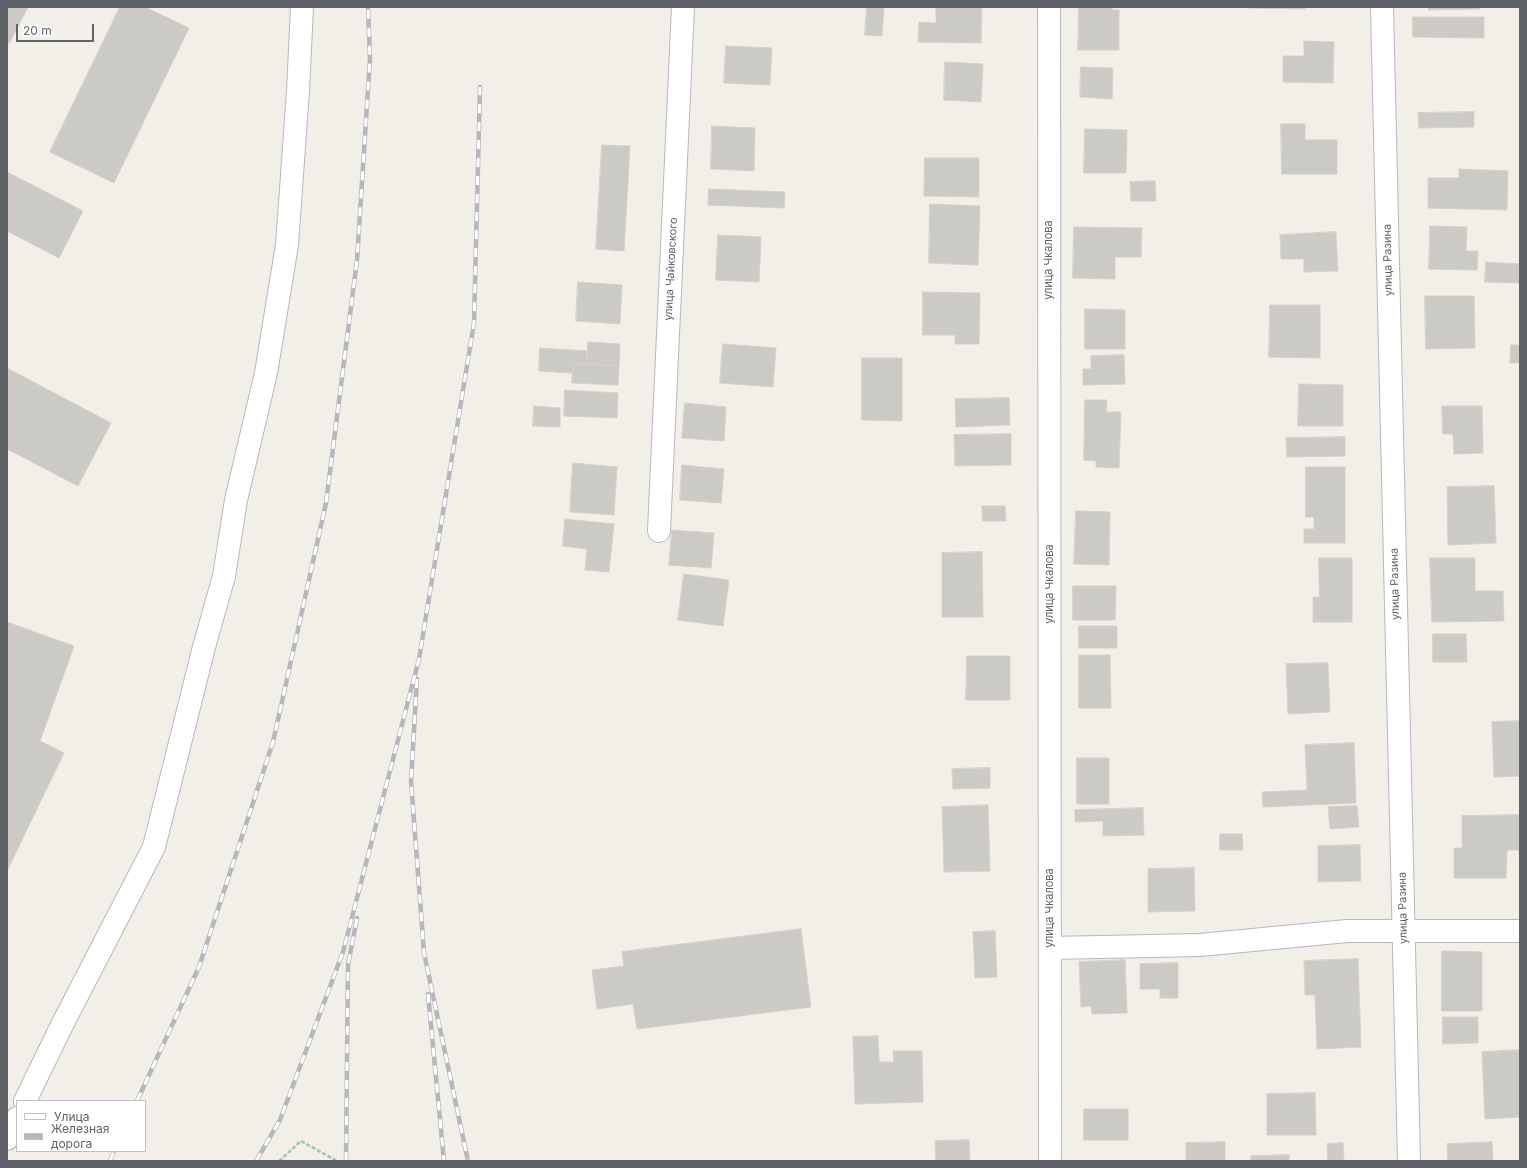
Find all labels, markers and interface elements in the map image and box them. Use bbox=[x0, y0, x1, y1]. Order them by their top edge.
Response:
scale bar bbox=[18, 16, 96, 42]
text: 20 m bbox=[23, 23, 52, 38]
street label: улица Чайковского bbox=[662, 217, 680, 321]
street label: улица Чкалова bbox=[1042, 220, 1056, 300]
street label: улица Разина bbox=[1381, 224, 1395, 296]
street label: улица Чкалова bbox=[1043, 544, 1057, 624]
street label: улица Разина bbox=[1388, 548, 1402, 620]
street label: улица Чкалова bbox=[1043, 868, 1057, 948]
street label: улица Разина bbox=[1396, 872, 1410, 944]
legend bbox=[16, 1100, 146, 1152]
text: Улица bbox=[54, 1109, 89, 1124]
text: Железная дорога bbox=[51, 1121, 109, 1151]

